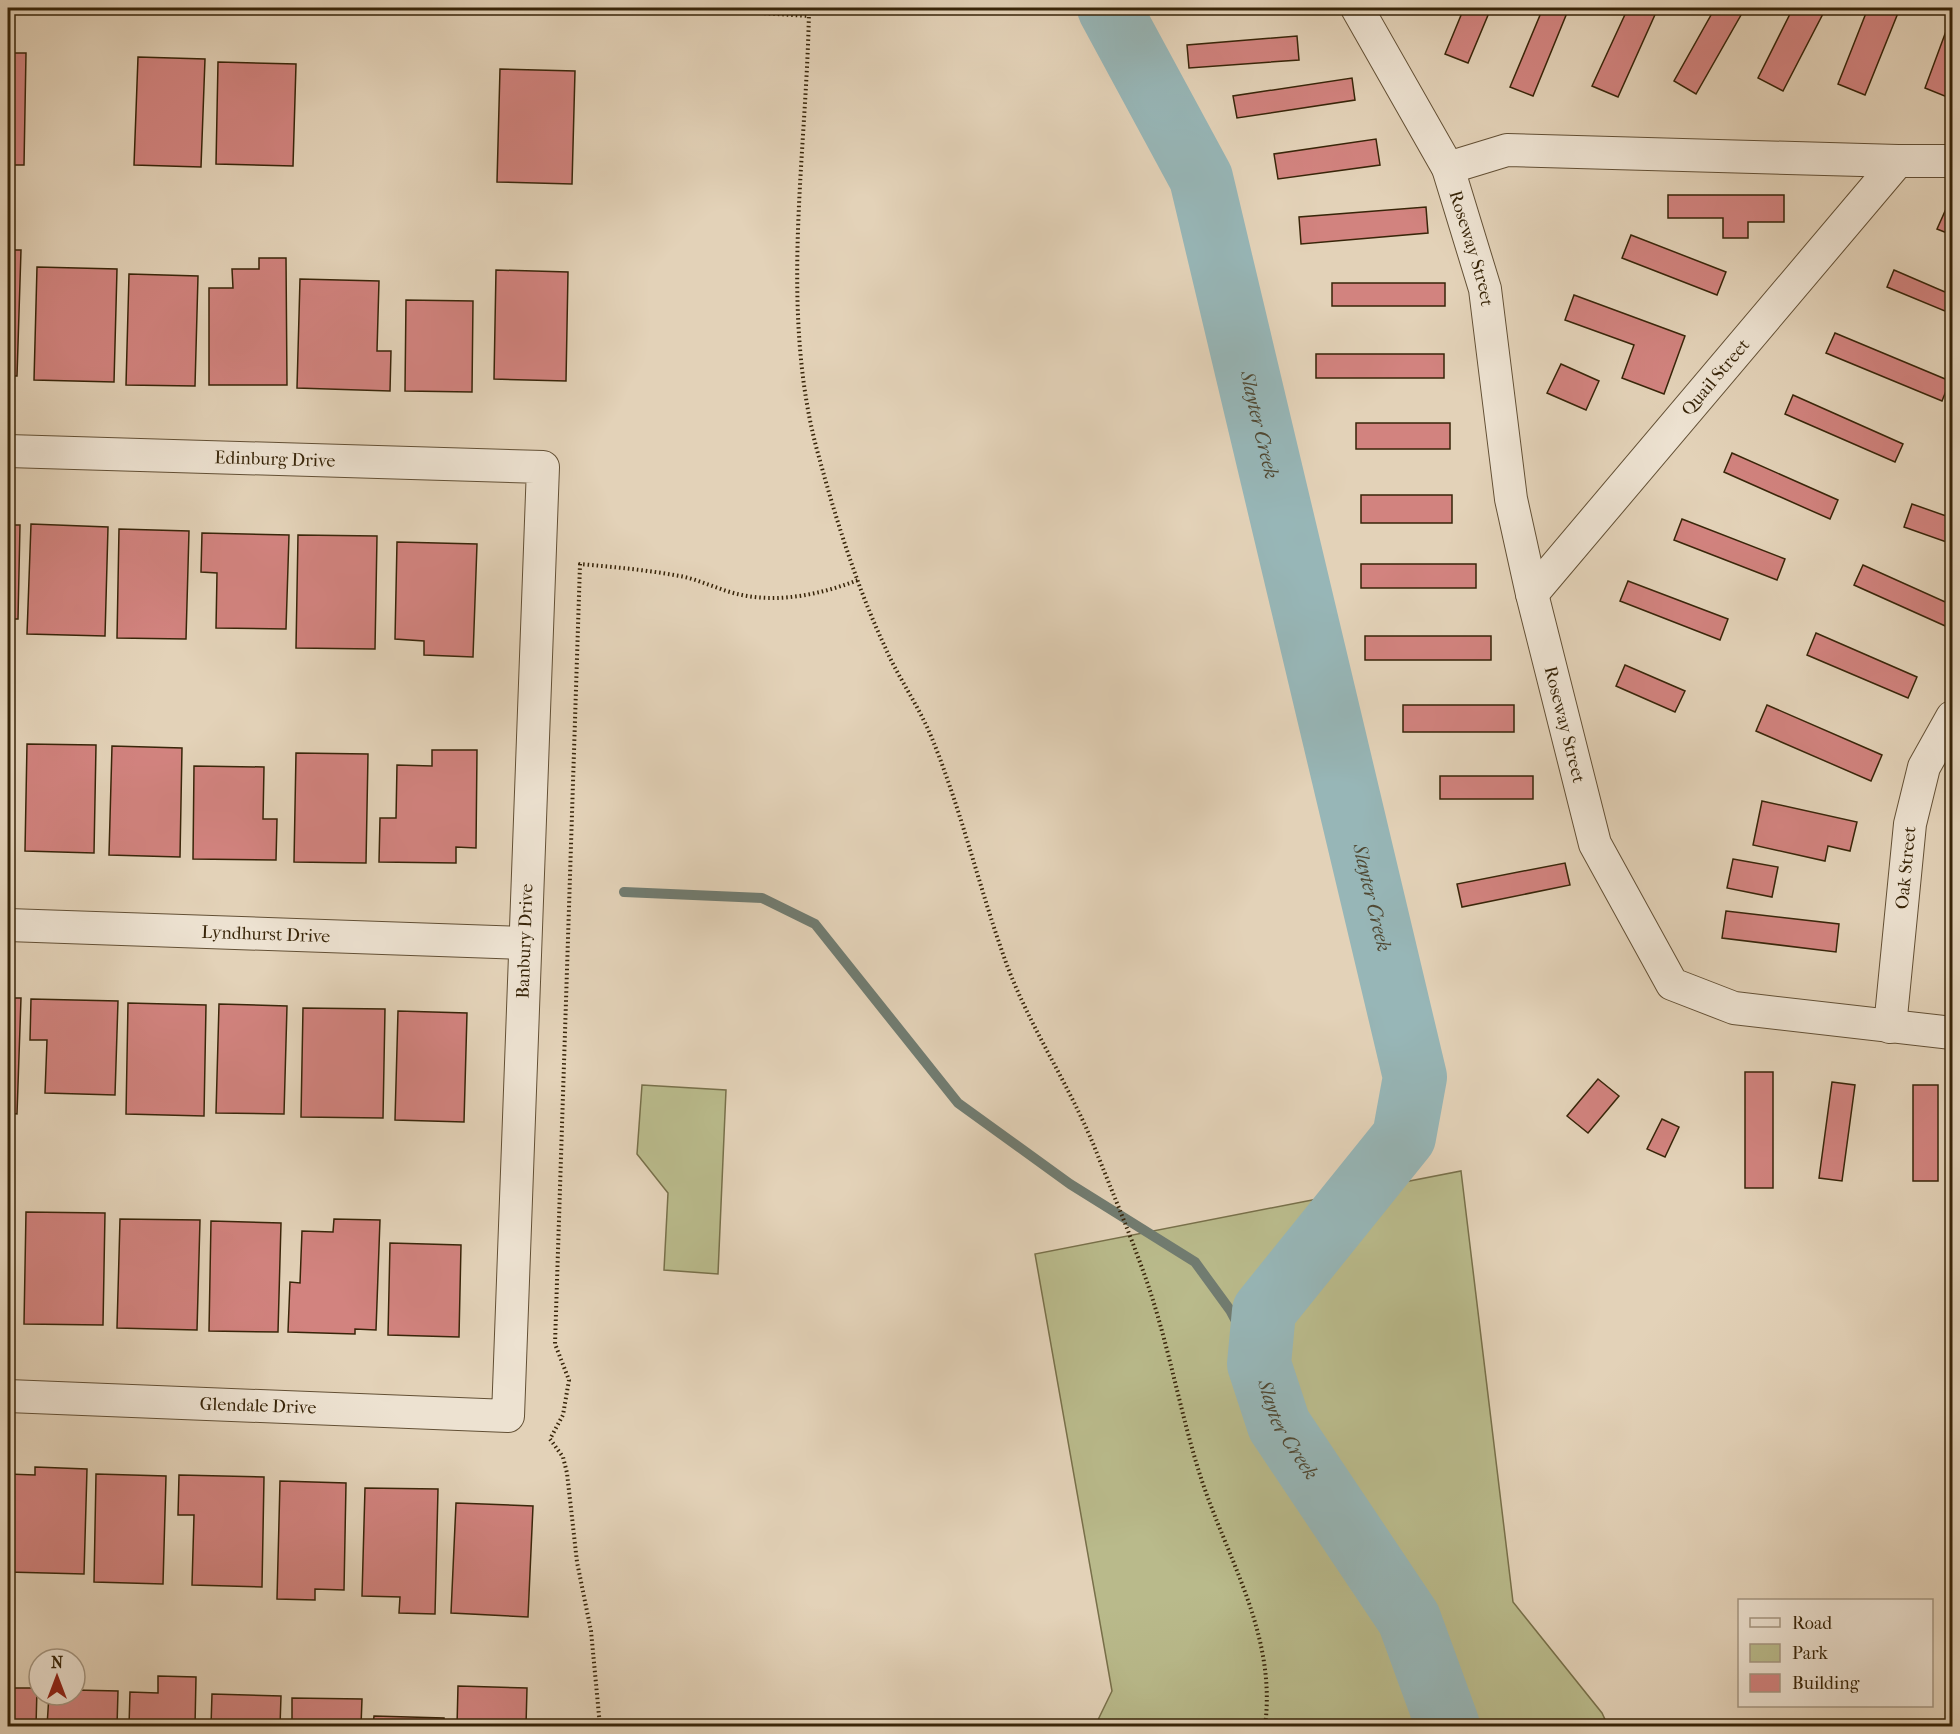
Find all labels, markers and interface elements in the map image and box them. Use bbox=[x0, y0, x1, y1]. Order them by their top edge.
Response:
street label: Roseway Street bbox=[1445, 188, 1498, 308]
street label: Quail Street bbox=[1677, 334, 1754, 420]
water label: Slayter Creek bbox=[1236, 368, 1284, 481]
street label: Edinburg Drive bbox=[214, 447, 336, 471]
street label: Roseway Street bbox=[1540, 664, 1590, 786]
street label: Oak Street bbox=[1891, 825, 1920, 910]
water label: Slayter Creek bbox=[1348, 840, 1396, 954]
street label: Banbury Drive bbox=[513, 883, 538, 999]
street label: Lyndhurst Drive bbox=[201, 921, 331, 947]
water label: Slayter Creek bbox=[1253, 1376, 1324, 1484]
street label: Glendale Drive bbox=[199, 1393, 317, 1419]
legend bbox=[1738, 1599, 1933, 1707]
text: Road bbox=[1792, 1613, 1832, 1634]
text: Park bbox=[1792, 1643, 1829, 1664]
north arrow bbox=[27, 1647, 87, 1707]
text: N bbox=[51, 1653, 64, 1672]
text: Building bbox=[1792, 1673, 1860, 1694]

